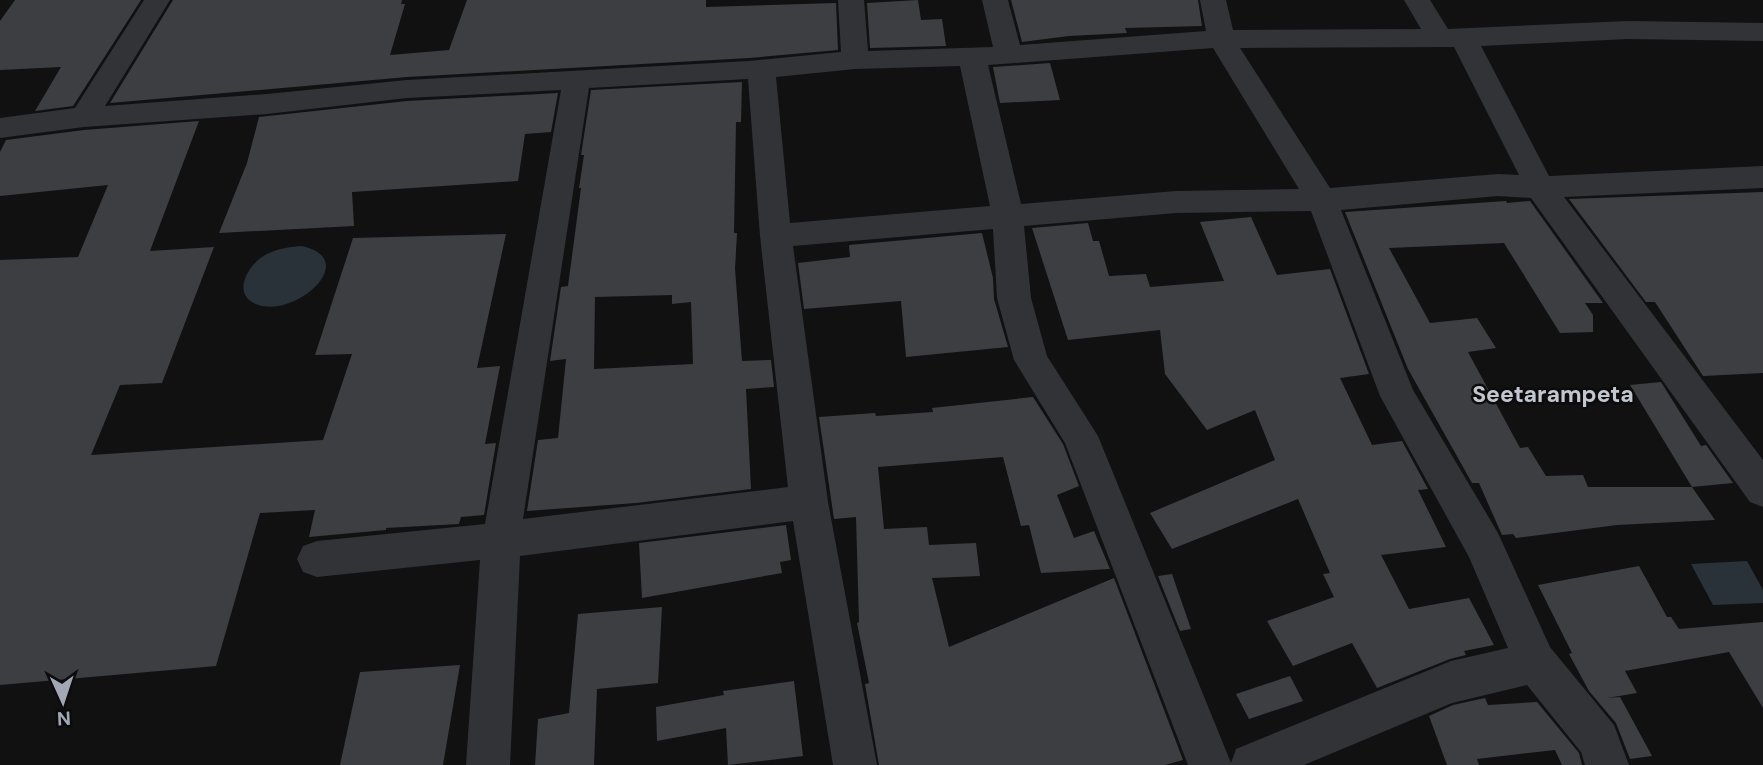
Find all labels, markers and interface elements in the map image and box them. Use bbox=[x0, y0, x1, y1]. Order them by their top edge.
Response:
district label: Seetarampeta bbox=[1472, 379, 1634, 409]
north arrow bbox=[28, 667, 98, 737]
text: N bbox=[56, 706, 71, 731]

